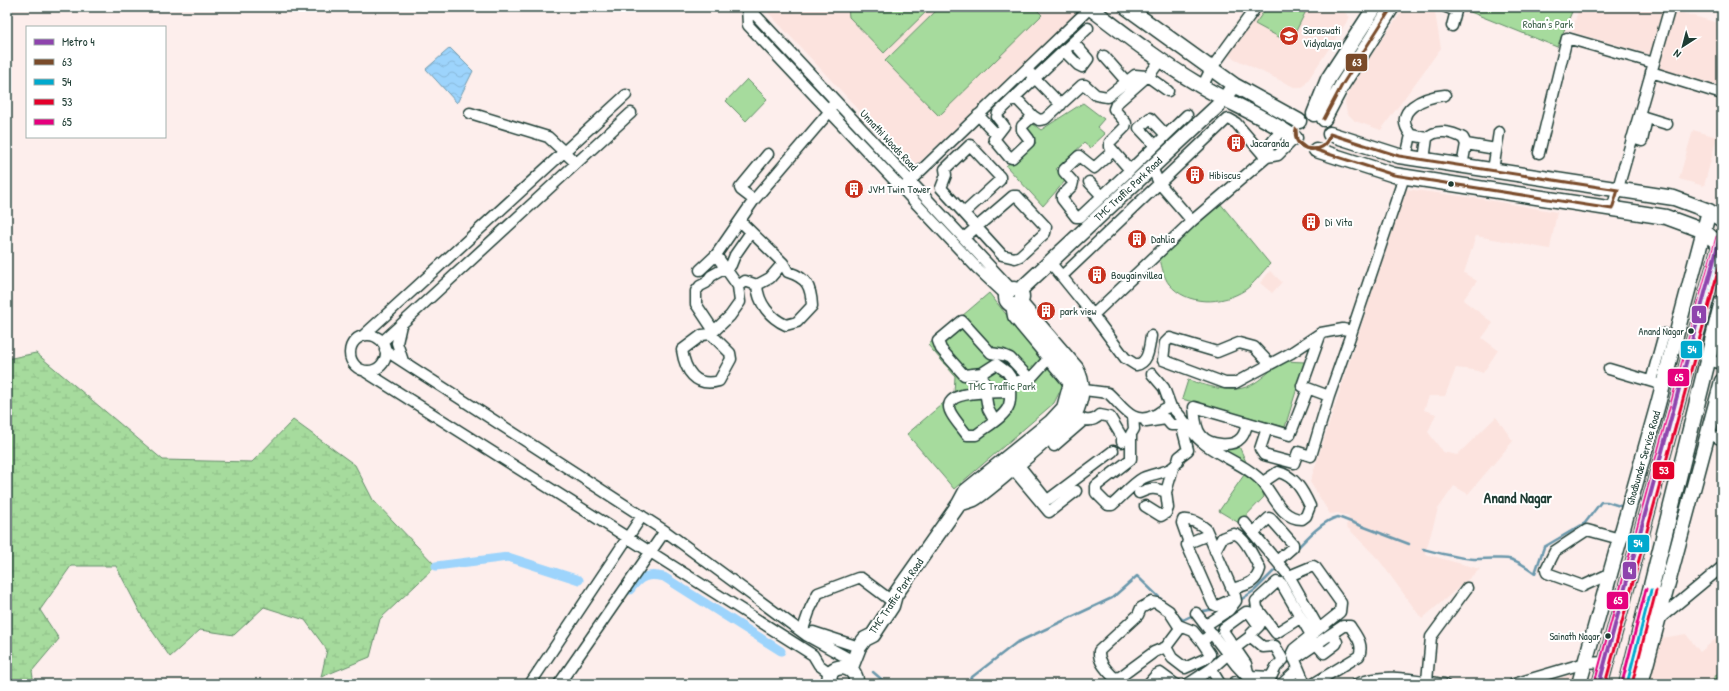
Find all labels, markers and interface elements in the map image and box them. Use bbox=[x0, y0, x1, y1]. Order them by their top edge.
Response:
park label: Rohan's Park bbox=[1523, 17, 1574, 31]
place label: Saraswati Vidyalaya bbox=[1303, 23, 1342, 50]
school or university icon: Saraswati Vidyalaya bbox=[1278, 25, 1300, 47]
legend bbox=[26, 26, 166, 138]
north arrow bbox=[1663, 26, 1703, 66]
text: Metro 4 bbox=[62, 33, 95, 50]
text: N bbox=[1671, 47, 1684, 61]
text: 63 bbox=[62, 53, 72, 70]
line badge: 63 bbox=[1345, 53, 1368, 72]
text: 63 bbox=[1352, 55, 1362, 69]
text: 54 bbox=[62, 73, 72, 90]
text: 53 bbox=[62, 93, 72, 110]
street label: Unnathi Woods Road bbox=[857, 107, 921, 174]
text: 65 bbox=[62, 113, 72, 130]
building icon: Jacaranda bbox=[1225, 132, 1247, 154]
place label: Jacaranda bbox=[1250, 136, 1290, 150]
street label: TMC Traffic Park Road bbox=[1091, 153, 1165, 224]
building icon: Hibiscus bbox=[1184, 164, 1206, 186]
place label: Hibiscus bbox=[1209, 168, 1241, 182]
building icon: JVM Twin Tower bbox=[843, 178, 865, 200]
unlabelled marker bbox=[1446, 179, 1456, 189]
place label: JVM Twin Tower bbox=[868, 182, 932, 196]
building icon: Di Vita bbox=[1300, 211, 1322, 233]
place label: Di Vita bbox=[1325, 215, 1353, 229]
building icon: Dahlia bbox=[1126, 228, 1148, 250]
place label: Dahlia bbox=[1151, 232, 1176, 246]
building icon: Bougainvillea bbox=[1086, 264, 1108, 286]
place label: Bougainvillea bbox=[1111, 268, 1163, 282]
building icon: park view bbox=[1035, 300, 1057, 322]
place label: park view bbox=[1060, 304, 1097, 318]
line badge: 4 bbox=[1691, 305, 1707, 324]
text: 4 bbox=[1697, 307, 1701, 321]
place label: Anand Nagar bbox=[1639, 325, 1684, 338]
marker: Anand Nagar bbox=[1686, 326, 1696, 336]
line badge: 54 bbox=[1680, 340, 1703, 359]
text: 54 bbox=[1688, 342, 1696, 356]
line badge: 65 bbox=[1667, 368, 1690, 387]
text: 65 bbox=[1674, 370, 1684, 384]
park label: TMC Traffic Park bbox=[968, 379, 1036, 393]
street label: Ghodbunder Service Road bbox=[1623, 408, 1663, 507]
line badge: 53 bbox=[1652, 461, 1675, 480]
text: 53 bbox=[1659, 463, 1669, 477]
district label: Anand Nagar bbox=[1484, 487, 1552, 509]
line badge: 54 bbox=[1627, 534, 1650, 553]
text: 54 bbox=[1634, 536, 1642, 550]
street label: TMC Traffic Park Road bbox=[866, 555, 927, 636]
line badge: 4 bbox=[1622, 561, 1637, 580]
text: 4 bbox=[1628, 563, 1632, 577]
line badge: 65 bbox=[1606, 591, 1629, 610]
text: 65 bbox=[1613, 593, 1623, 607]
place label: Sainath Nagar bbox=[1549, 630, 1600, 643]
marker: Sainath Nagar bbox=[1603, 631, 1613, 641]

